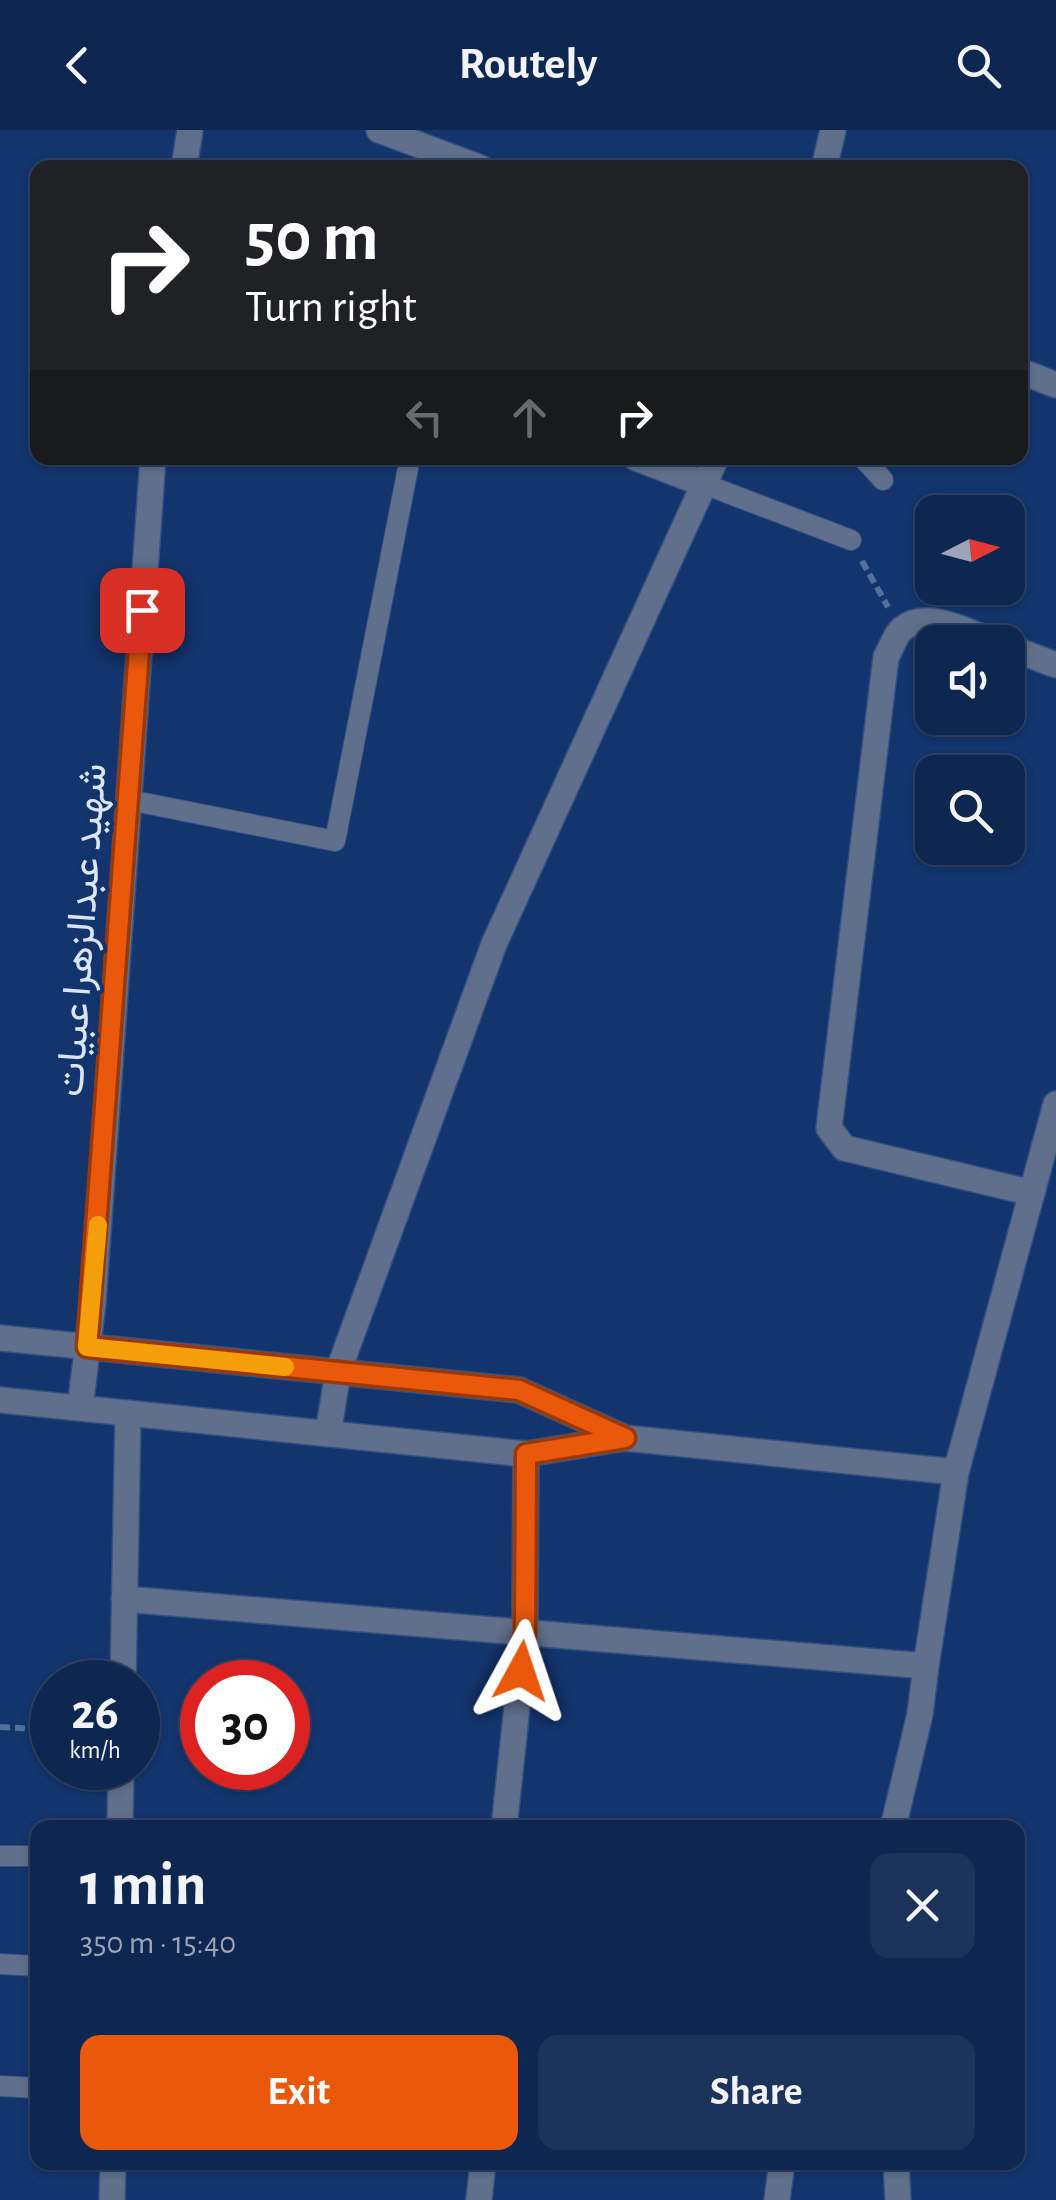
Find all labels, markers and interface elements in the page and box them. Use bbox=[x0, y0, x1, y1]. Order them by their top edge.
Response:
icon: back bbox=[50, 38, 105, 93]
icon: search bbox=[951, 38, 1006, 93]
text: Routely bbox=[459, 42, 597, 87]
icon: right bbox=[80, 200, 210, 330]
text: 50 m bbox=[245, 203, 379, 273]
text: Turn right bbox=[245, 285, 417, 330]
icon: left bbox=[397, 390, 452, 445]
icon: ahead bbox=[502, 390, 557, 445]
icon: right bbox=[607, 390, 662, 445]
north arrow bbox=[915, 495, 1025, 605]
map controls bbox=[915, 495, 1025, 865]
pin bbox=[100, 568, 185, 653]
icon: arrive bbox=[115, 583, 170, 638]
button: sound bbox=[915, 625, 1025, 735]
button: search bbox=[915, 755, 1025, 865]
street label: شهید عبدالزهرا عبیات bbox=[50, 762, 117, 1098]
position arrow bbox=[469, 1619, 573, 1723]
speed limit sign: 30 bbox=[180, 1660, 310, 1790]
text: 26 bbox=[71, 1688, 119, 1738]
text: km/h bbox=[69, 1738, 121, 1763]
button: close bbox=[870, 1853, 975, 1958]
text: 1 min bbox=[80, 1856, 206, 1916]
text: 350 m · 15:40 bbox=[80, 1927, 236, 1959]
button: Exit bbox=[80, 2035, 518, 2150]
button: Share bbox=[538, 2035, 975, 2150]

